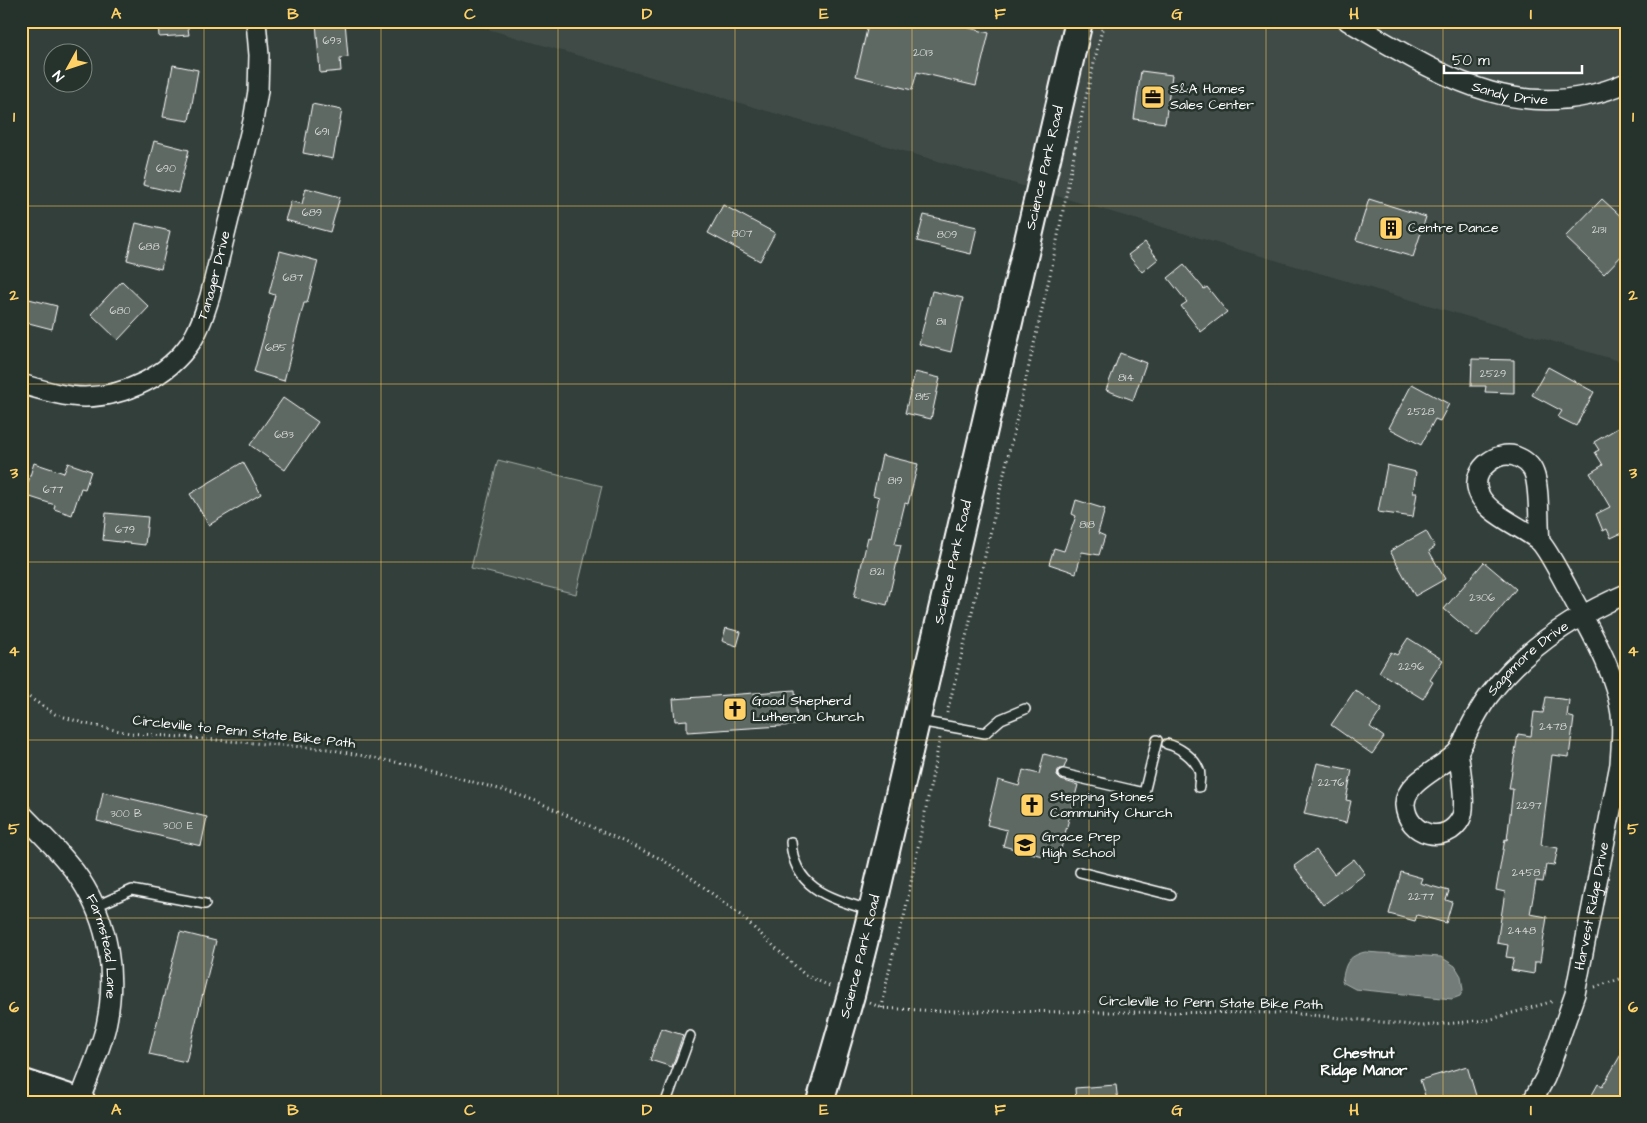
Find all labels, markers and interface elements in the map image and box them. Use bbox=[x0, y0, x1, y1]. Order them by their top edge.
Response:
text: A bbox=[111, 3, 122, 25]
text: B bbox=[287, 3, 299, 25]
text: C bbox=[464, 3, 476, 25]
text: D bbox=[642, 3, 653, 25]
text: E bbox=[819, 3, 829, 25]
text: F bbox=[994, 3, 1006, 25]
text: G bbox=[1171, 3, 1183, 25]
text: H bbox=[1349, 3, 1359, 25]
text: I bbox=[1530, 3, 1532, 25]
house number: 693 bbox=[323, 33, 342, 48]
north arrow bbox=[42, 42, 92, 92]
scale bar bbox=[1444, 42, 1582, 74]
house number: 2013 bbox=[913, 45, 934, 60]
text: 50 m bbox=[1452, 50, 1490, 71]
text: N bbox=[48, 66, 69, 86]
street label: Sandy Drive bbox=[1469, 76, 1548, 110]
place label: S&A Homes Sales Center bbox=[1170, 79, 1254, 115]
office icon: S&A Homes Sales Center bbox=[1140, 84, 1166, 110]
street label: Science Park Road bbox=[1021, 104, 1069, 232]
text: 1 bbox=[13, 106, 16, 128]
text: 1 bbox=[1632, 106, 1635, 128]
house number: 691 bbox=[315, 124, 330, 139]
house number: 690 bbox=[156, 161, 176, 176]
house number: 689 bbox=[302, 205, 322, 220]
building icon: Centre Dance bbox=[1378, 215, 1404, 241]
place label: Centre Dance bbox=[1408, 218, 1499, 238]
house number: 2131 bbox=[1592, 222, 1607, 237]
house number: 807 bbox=[732, 226, 753, 241]
house number: 809 bbox=[937, 227, 957, 242]
street label: Tanager Drive bbox=[193, 228, 236, 323]
house number: 688 bbox=[138, 239, 160, 254]
house number: 687 bbox=[283, 270, 304, 285]
text: 2 bbox=[8, 284, 19, 306]
text: 2 bbox=[1627, 284, 1638, 306]
house number: 680 bbox=[110, 303, 131, 318]
house number: 811 bbox=[936, 314, 947, 329]
house number: 685 bbox=[265, 340, 287, 355]
house number: 2529 bbox=[1480, 366, 1506, 381]
house number: 814 bbox=[1118, 370, 1135, 385]
house number: 815 bbox=[915, 389, 931, 404]
house number: 2528 bbox=[1407, 404, 1435, 419]
house number: 683 bbox=[274, 427, 294, 442]
text: 3 bbox=[9, 462, 19, 484]
text: 3 bbox=[1628, 462, 1638, 484]
house number: 819 bbox=[888, 473, 902, 488]
house number: 677 bbox=[43, 482, 63, 497]
street label: Science Park Road bbox=[929, 498, 977, 626]
house number: 818 bbox=[1079, 517, 1095, 532]
house number: 679 bbox=[115, 522, 135, 537]
house number: 821 bbox=[870, 564, 885, 579]
house number: 2306 bbox=[1469, 590, 1495, 605]
street label: Sagamore Drive bbox=[1482, 616, 1573, 700]
text: 4 bbox=[9, 640, 20, 662]
text: 4 bbox=[1628, 640, 1639, 662]
house number: 2296 bbox=[1398, 659, 1424, 674]
place label: Good Shepherd Lutheran Church bbox=[752, 691, 864, 727]
church icon: Good Shepherd Lutheran Church bbox=[722, 696, 748, 722]
street label: Circleville to Penn State Bike Path bbox=[132, 710, 356, 754]
house number: 2478 bbox=[1539, 719, 1567, 734]
house number: 2276 bbox=[1318, 775, 1344, 790]
place label: Stepping Stones Community Church bbox=[1050, 787, 1172, 823]
church icon: Stepping Stones Community Church bbox=[1019, 792, 1045, 818]
house number: 2297 bbox=[1516, 798, 1542, 813]
house number: 300 B bbox=[110, 806, 142, 821]
text: 5 bbox=[8, 818, 20, 840]
house number: 300 E bbox=[163, 818, 194, 833]
text: 5 bbox=[1627, 818, 1639, 840]
place label: Grace Prep High School bbox=[1042, 827, 1121, 863]
school or university icon: Grace Prep High School bbox=[1012, 832, 1038, 858]
street label: Harvest Ridge Drive bbox=[1570, 840, 1615, 972]
house number: 2458 bbox=[1512, 865, 1540, 880]
house number: 2277 bbox=[1408, 889, 1434, 904]
street label: Farmstead Lane bbox=[81, 891, 121, 1000]
street label: Science Park Road bbox=[835, 893, 885, 1021]
house number: 2448 bbox=[1508, 923, 1536, 938]
street label: Circleville to Penn State Bike Path bbox=[1099, 991, 1323, 1015]
text: 6 bbox=[9, 996, 19, 1018]
text: 6 bbox=[1628, 996, 1638, 1018]
district label: Chestnut Ridge Manor bbox=[1321, 1043, 1408, 1083]
text: A bbox=[111, 1099, 122, 1121]
text: B bbox=[287, 1099, 299, 1121]
text: C bbox=[464, 1099, 476, 1121]
text: D bbox=[642, 1099, 653, 1121]
text: E bbox=[819, 1099, 829, 1121]
text: F bbox=[994, 1099, 1006, 1121]
text: G bbox=[1171, 1099, 1183, 1121]
text: H bbox=[1349, 1099, 1359, 1121]
text: I bbox=[1530, 1099, 1532, 1121]

